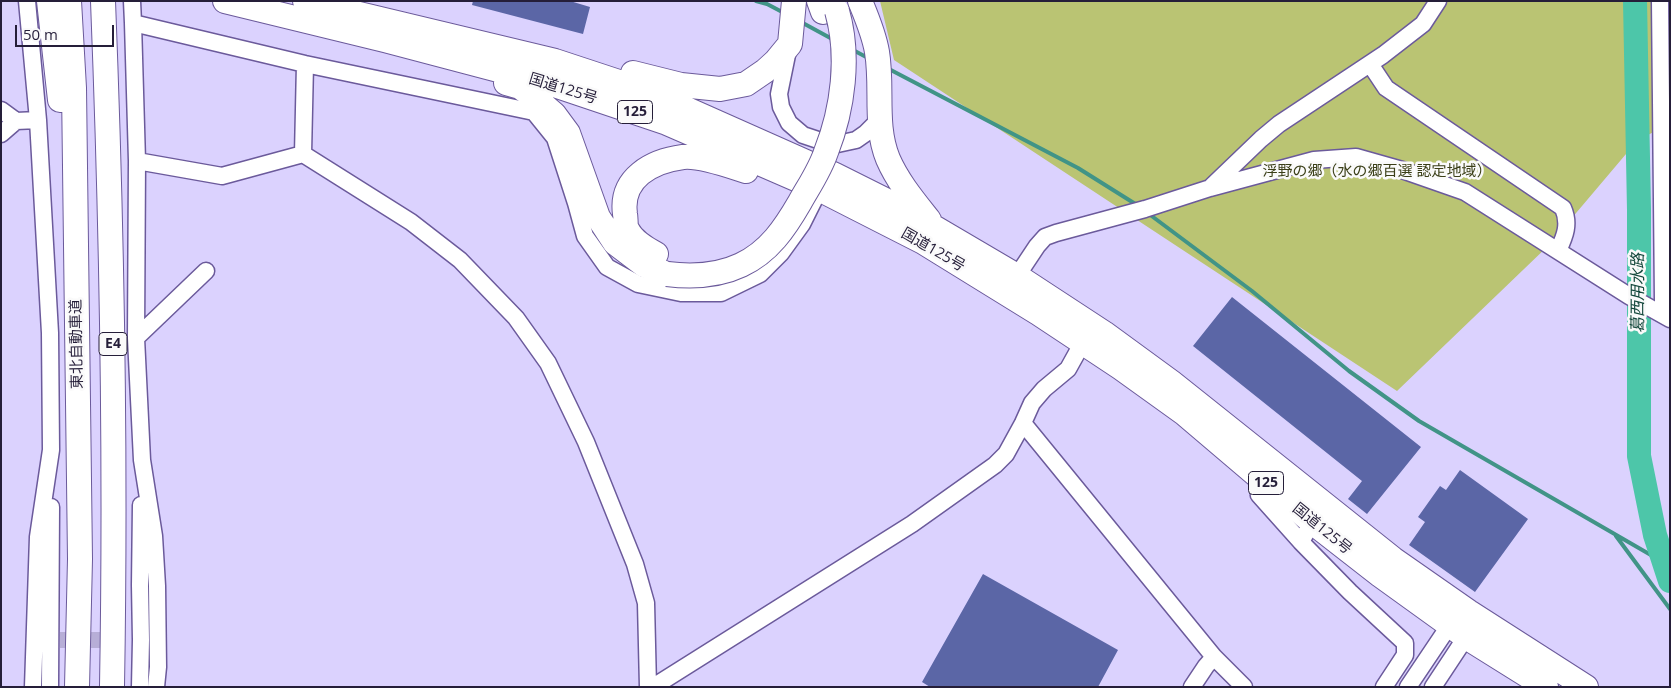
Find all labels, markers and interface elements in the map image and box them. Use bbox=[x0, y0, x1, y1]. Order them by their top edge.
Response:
scale bar bbox=[18, 15, 116, 47]
text: 50 m bbox=[23, 24, 58, 44]
street label: 国道125号 bbox=[527, 70, 599, 108]
road number: 125 bbox=[618, 100, 652, 124]
park label: 浮野の郷（水の郷百選 認定地域） bbox=[1263, 163, 1491, 181]
street label: 国道125号 bbox=[898, 225, 968, 275]
water label: 葛西用水路 bbox=[1628, 253, 1648, 333]
street label: 東北自動車道 bbox=[67, 299, 87, 389]
road number: E4 bbox=[99, 332, 127, 356]
road number: 125 bbox=[1248, 472, 1284, 494]
street label: 国道125号 bbox=[1289, 500, 1355, 558]

